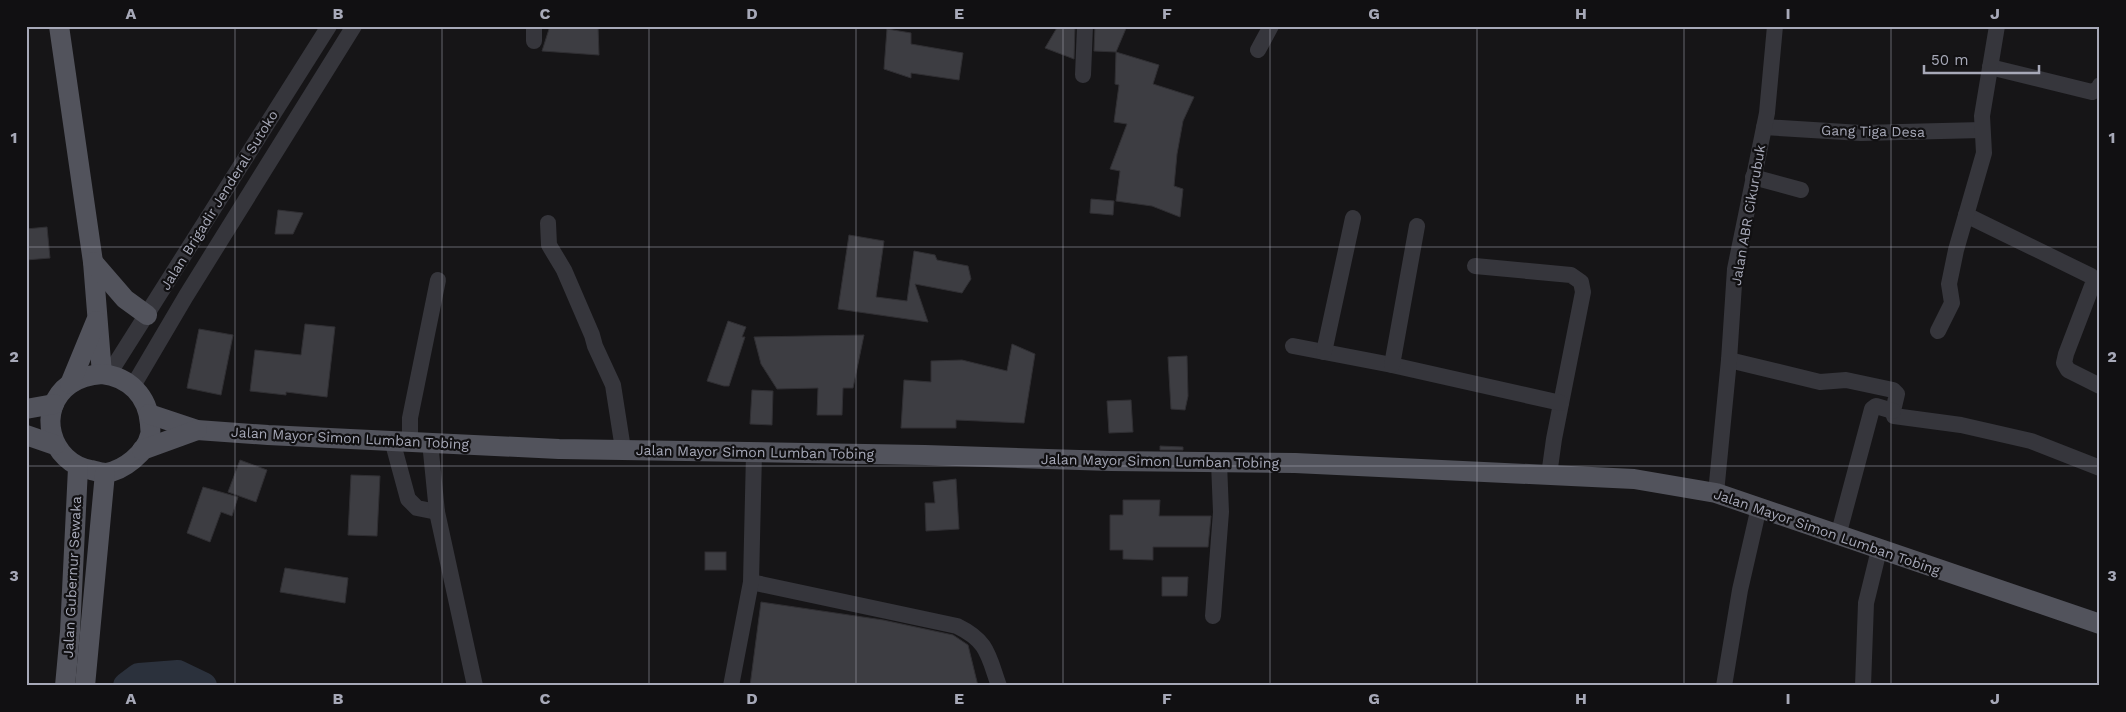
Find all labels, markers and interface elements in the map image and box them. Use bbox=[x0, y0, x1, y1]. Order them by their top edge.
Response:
text: A bbox=[126, 4, 137, 23]
text: B bbox=[333, 4, 344, 23]
text: C bbox=[540, 4, 551, 23]
text: D bbox=[746, 4, 758, 23]
text: E bbox=[954, 4, 964, 23]
text: F bbox=[1162, 4, 1172, 23]
text: G bbox=[1368, 4, 1380, 23]
text: H bbox=[1575, 4, 1587, 23]
text: I bbox=[1785, 4, 1791, 23]
text: J bbox=[1990, 4, 2000, 23]
scale bar bbox=[1924, 42, 2038, 74]
text: 50 m bbox=[1931, 51, 1968, 69]
street label: Jalan Brigadir Jenderal Sutoko bbox=[157, 107, 281, 293]
street label: Gang Tiga Desa bbox=[1821, 122, 1925, 140]
text: 1 bbox=[11, 128, 17, 147]
text: 1 bbox=[2109, 128, 2115, 147]
street label: Jalan ABR Cikurubuk bbox=[1728, 143, 1768, 287]
text: 2 bbox=[9, 347, 19, 366]
text: 2 bbox=[2107, 347, 2117, 366]
street label: Jalan Mayor Simon Lumban Tobing bbox=[231, 424, 470, 452]
street label: Jalan Mayor Simon Lumban Tobing bbox=[636, 442, 875, 462]
street label: Jalan Mayor Simon Lumban Tobing bbox=[1041, 451, 1280, 471]
street label: Jalan Mayor Simon Lumban Tobing bbox=[1712, 486, 1943, 579]
street label: Jalan Gubernur Sewaka bbox=[60, 496, 84, 658]
text: 3 bbox=[9, 566, 19, 585]
text: 3 bbox=[2107, 566, 2117, 585]
text: A bbox=[126, 689, 137, 708]
text: B bbox=[333, 689, 344, 708]
text: C bbox=[540, 689, 551, 708]
text: D bbox=[746, 689, 758, 708]
text: E bbox=[954, 689, 964, 708]
text: F bbox=[1162, 689, 1172, 708]
text: G bbox=[1368, 689, 1380, 708]
text: H bbox=[1575, 689, 1587, 708]
text: I bbox=[1785, 689, 1791, 708]
text: J bbox=[1990, 689, 2000, 708]

